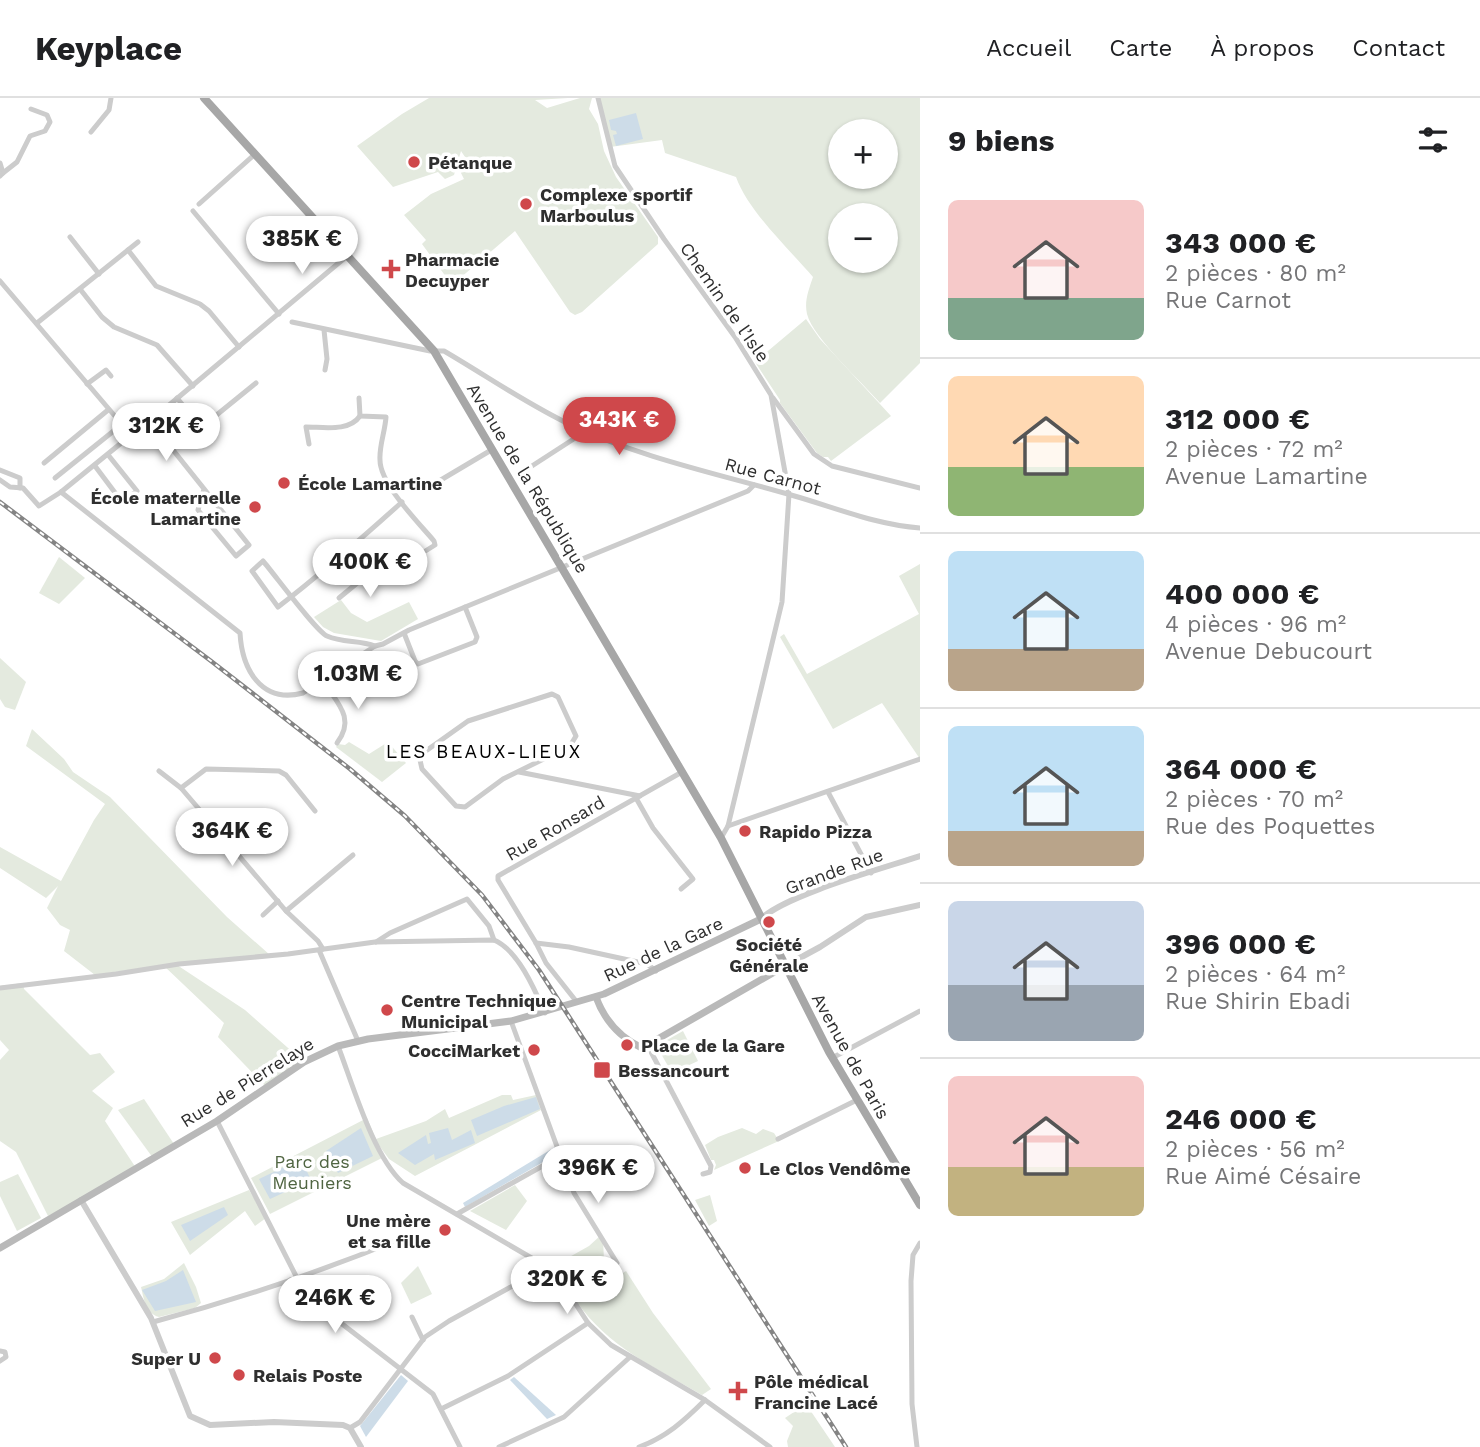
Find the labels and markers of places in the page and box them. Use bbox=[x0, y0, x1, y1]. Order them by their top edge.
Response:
place label: Pétanque bbox=[428, 152, 513, 173]
marker: Pétanque bbox=[406, 154, 422, 170]
place label: Complexe sportif Marboulus bbox=[540, 184, 693, 226]
marker: Complexe sportif Marboulus bbox=[518, 196, 534, 212]
pin: 385K € bbox=[245, 216, 359, 276]
place label: Pharmacie Decuyper bbox=[405, 249, 500, 291]
marker: Pharmacie Decuyper bbox=[383, 261, 399, 277]
pin: 343K € bbox=[562, 398, 676, 457]
pin: 312K € bbox=[109, 404, 223, 463]
place label: École Lamartine bbox=[298, 473, 443, 494]
marker: École Lamartine bbox=[276, 475, 292, 491]
place label: École maternelle Lamartine bbox=[91, 487, 241, 529]
marker: École maternelle Lamartine bbox=[247, 499, 263, 515]
pin: 400K € bbox=[313, 540, 427, 599]
pin: 1.03M € bbox=[293, 652, 423, 711]
pin: 364K € bbox=[175, 808, 289, 868]
place label: Rapido Pizza bbox=[759, 821, 872, 842]
marker: Rapido Pizza bbox=[737, 823, 753, 839]
marker: Société Générale bbox=[761, 914, 777, 930]
place label: Société Générale bbox=[729, 934, 809, 976]
place label: Centre Technique Municipal bbox=[401, 990, 557, 1032]
marker: Centre Technique Municipal bbox=[379, 1002, 395, 1018]
place label: Place de la Gare bbox=[641, 1035, 785, 1056]
marker: Place de la Gare bbox=[619, 1037, 635, 1053]
place label: CocciMarket bbox=[408, 1040, 520, 1061]
marker: CocciMarket bbox=[526, 1042, 542, 1058]
marker: Bessancourt bbox=[592, 1060, 612, 1080]
place label: Bessancourt bbox=[618, 1060, 729, 1081]
pin: 396K € bbox=[541, 1146, 655, 1205]
place label: Le Clos Vendôme bbox=[759, 1158, 911, 1179]
marker: Le Clos Vendôme bbox=[737, 1160, 753, 1176]
place label: Une mère et sa fille bbox=[346, 1210, 431, 1252]
marker: Une mère et sa fille bbox=[437, 1222, 453, 1238]
pin: 320K € bbox=[510, 1256, 624, 1316]
pin: 246K € bbox=[278, 1276, 392, 1335]
place label: Super U bbox=[131, 1348, 201, 1369]
marker: Super U bbox=[207, 1350, 223, 1366]
place label: Relais Poste bbox=[253, 1365, 363, 1386]
marker: Relais Poste bbox=[231, 1367, 247, 1383]
place label: Pôle médical Francine Lacé bbox=[754, 1371, 878, 1413]
marker: Pôle médical Francine Lacé bbox=[728, 1381, 748, 1401]

